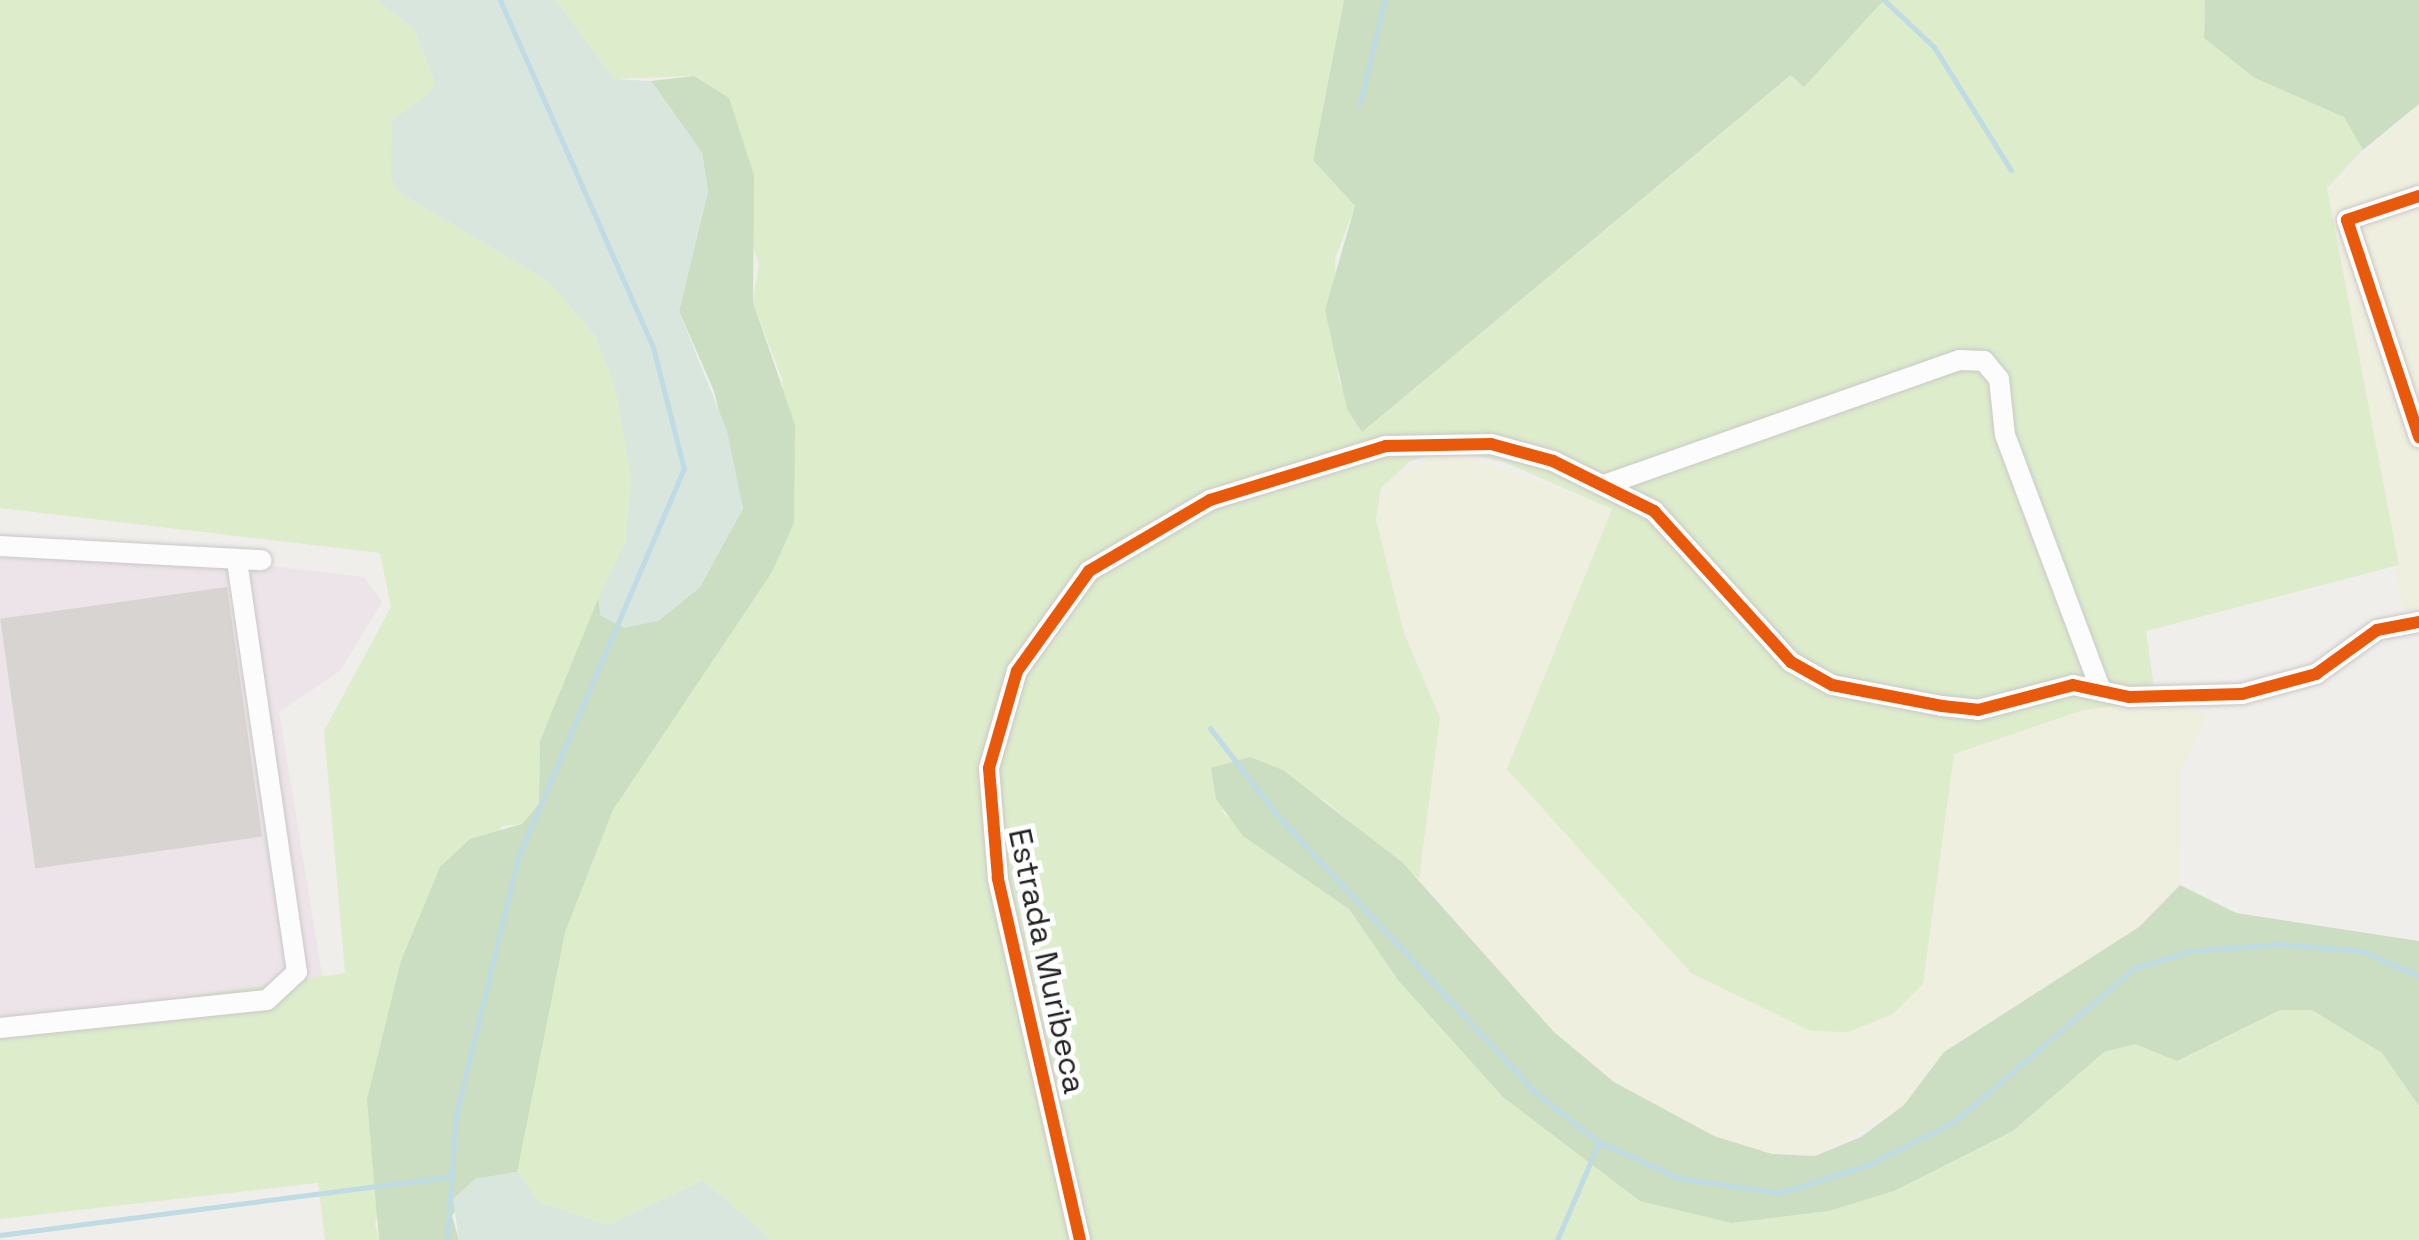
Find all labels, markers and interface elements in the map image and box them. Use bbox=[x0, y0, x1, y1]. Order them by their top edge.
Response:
street label: Estrada Muribeca bbox=[1000, 825, 1094, 1097]

